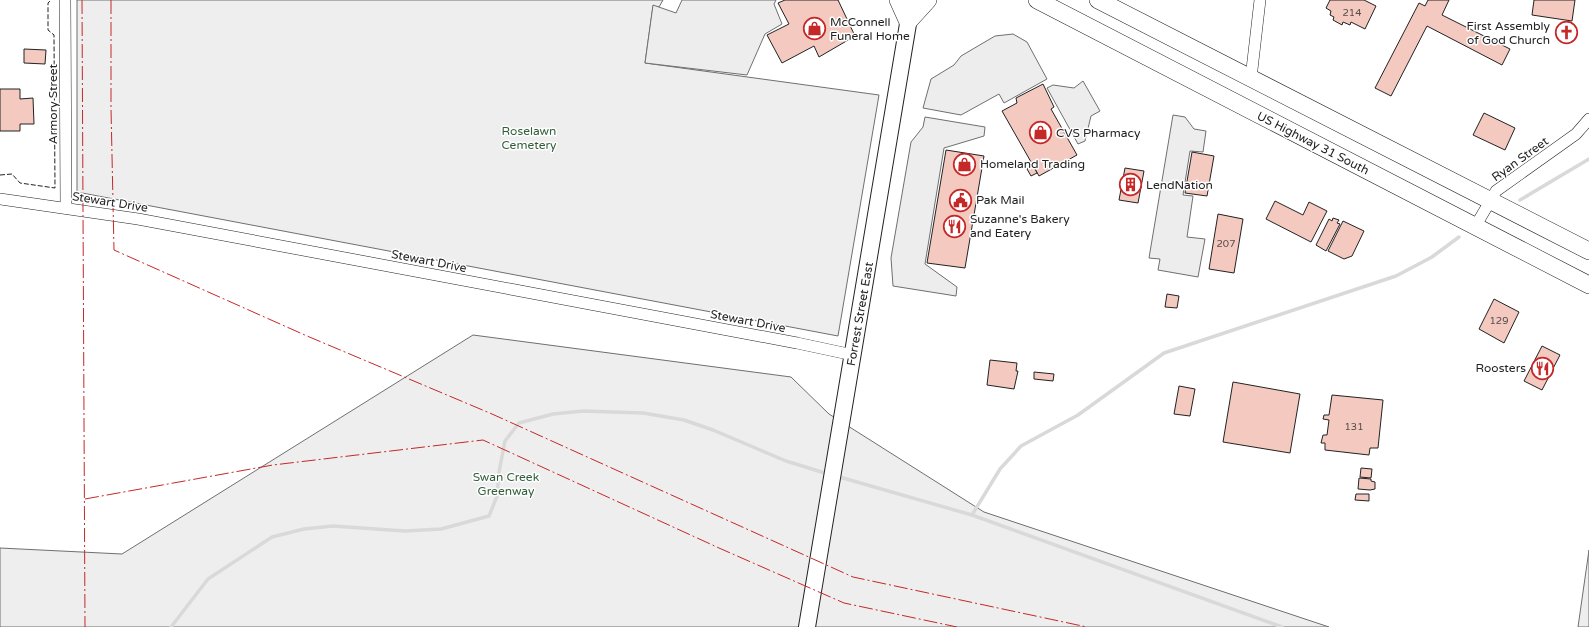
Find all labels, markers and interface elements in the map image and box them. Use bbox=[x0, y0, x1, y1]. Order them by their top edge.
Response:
house number: 214 bbox=[1343, 7, 1361, 19]
place label: McConnell Funeral Home bbox=[830, 15, 910, 43]
shop icon: McConnell Funeral Home bbox=[802, 16, 828, 42]
place label: First Assembly of God Church bbox=[1467, 19, 1551, 47]
church icon: First Assembly of God Church bbox=[1553, 20, 1579, 46]
street label: Armory Street bbox=[46, 63, 60, 144]
street label: US Highway 31 South bbox=[1255, 109, 1371, 177]
shop icon: CVS Pharmacy bbox=[1027, 120, 1053, 146]
park label: Roselawn Cemetery bbox=[501, 124, 557, 152]
place label: CVS Pharmacy bbox=[1056, 126, 1141, 140]
street label: Ryan Street bbox=[1489, 134, 1551, 184]
shop icon: Homeland Trading bbox=[952, 151, 978, 177]
place label: Homeland Trading bbox=[980, 157, 1085, 171]
building icon: LendNation bbox=[1118, 172, 1144, 198]
place label: LendNation bbox=[1146, 178, 1213, 192]
public building icon: Pak Mail bbox=[947, 187, 973, 213]
street label: Stewart Drive bbox=[71, 189, 149, 215]
place label: Pak Mail bbox=[976, 193, 1024, 207]
place label: Suzanne's Bakery and Eatery bbox=[970, 212, 1070, 240]
restaurant icon: Suzanne's Bakery and Eatery bbox=[941, 213, 967, 239]
house number: 207 bbox=[1217, 238, 1235, 250]
street label: Stewart Drive bbox=[390, 247, 468, 275]
street label: Forrest Street East bbox=[844, 261, 876, 367]
street label: Stewart Drive bbox=[709, 307, 787, 335]
house number: 129 bbox=[1490, 315, 1508, 327]
restaurant icon: Roosters bbox=[1529, 355, 1555, 381]
place label: Roosters bbox=[1476, 361, 1526, 375]
house number: 131 bbox=[1345, 421, 1363, 433]
park label: Swan Creek Greenway bbox=[473, 470, 540, 498]

